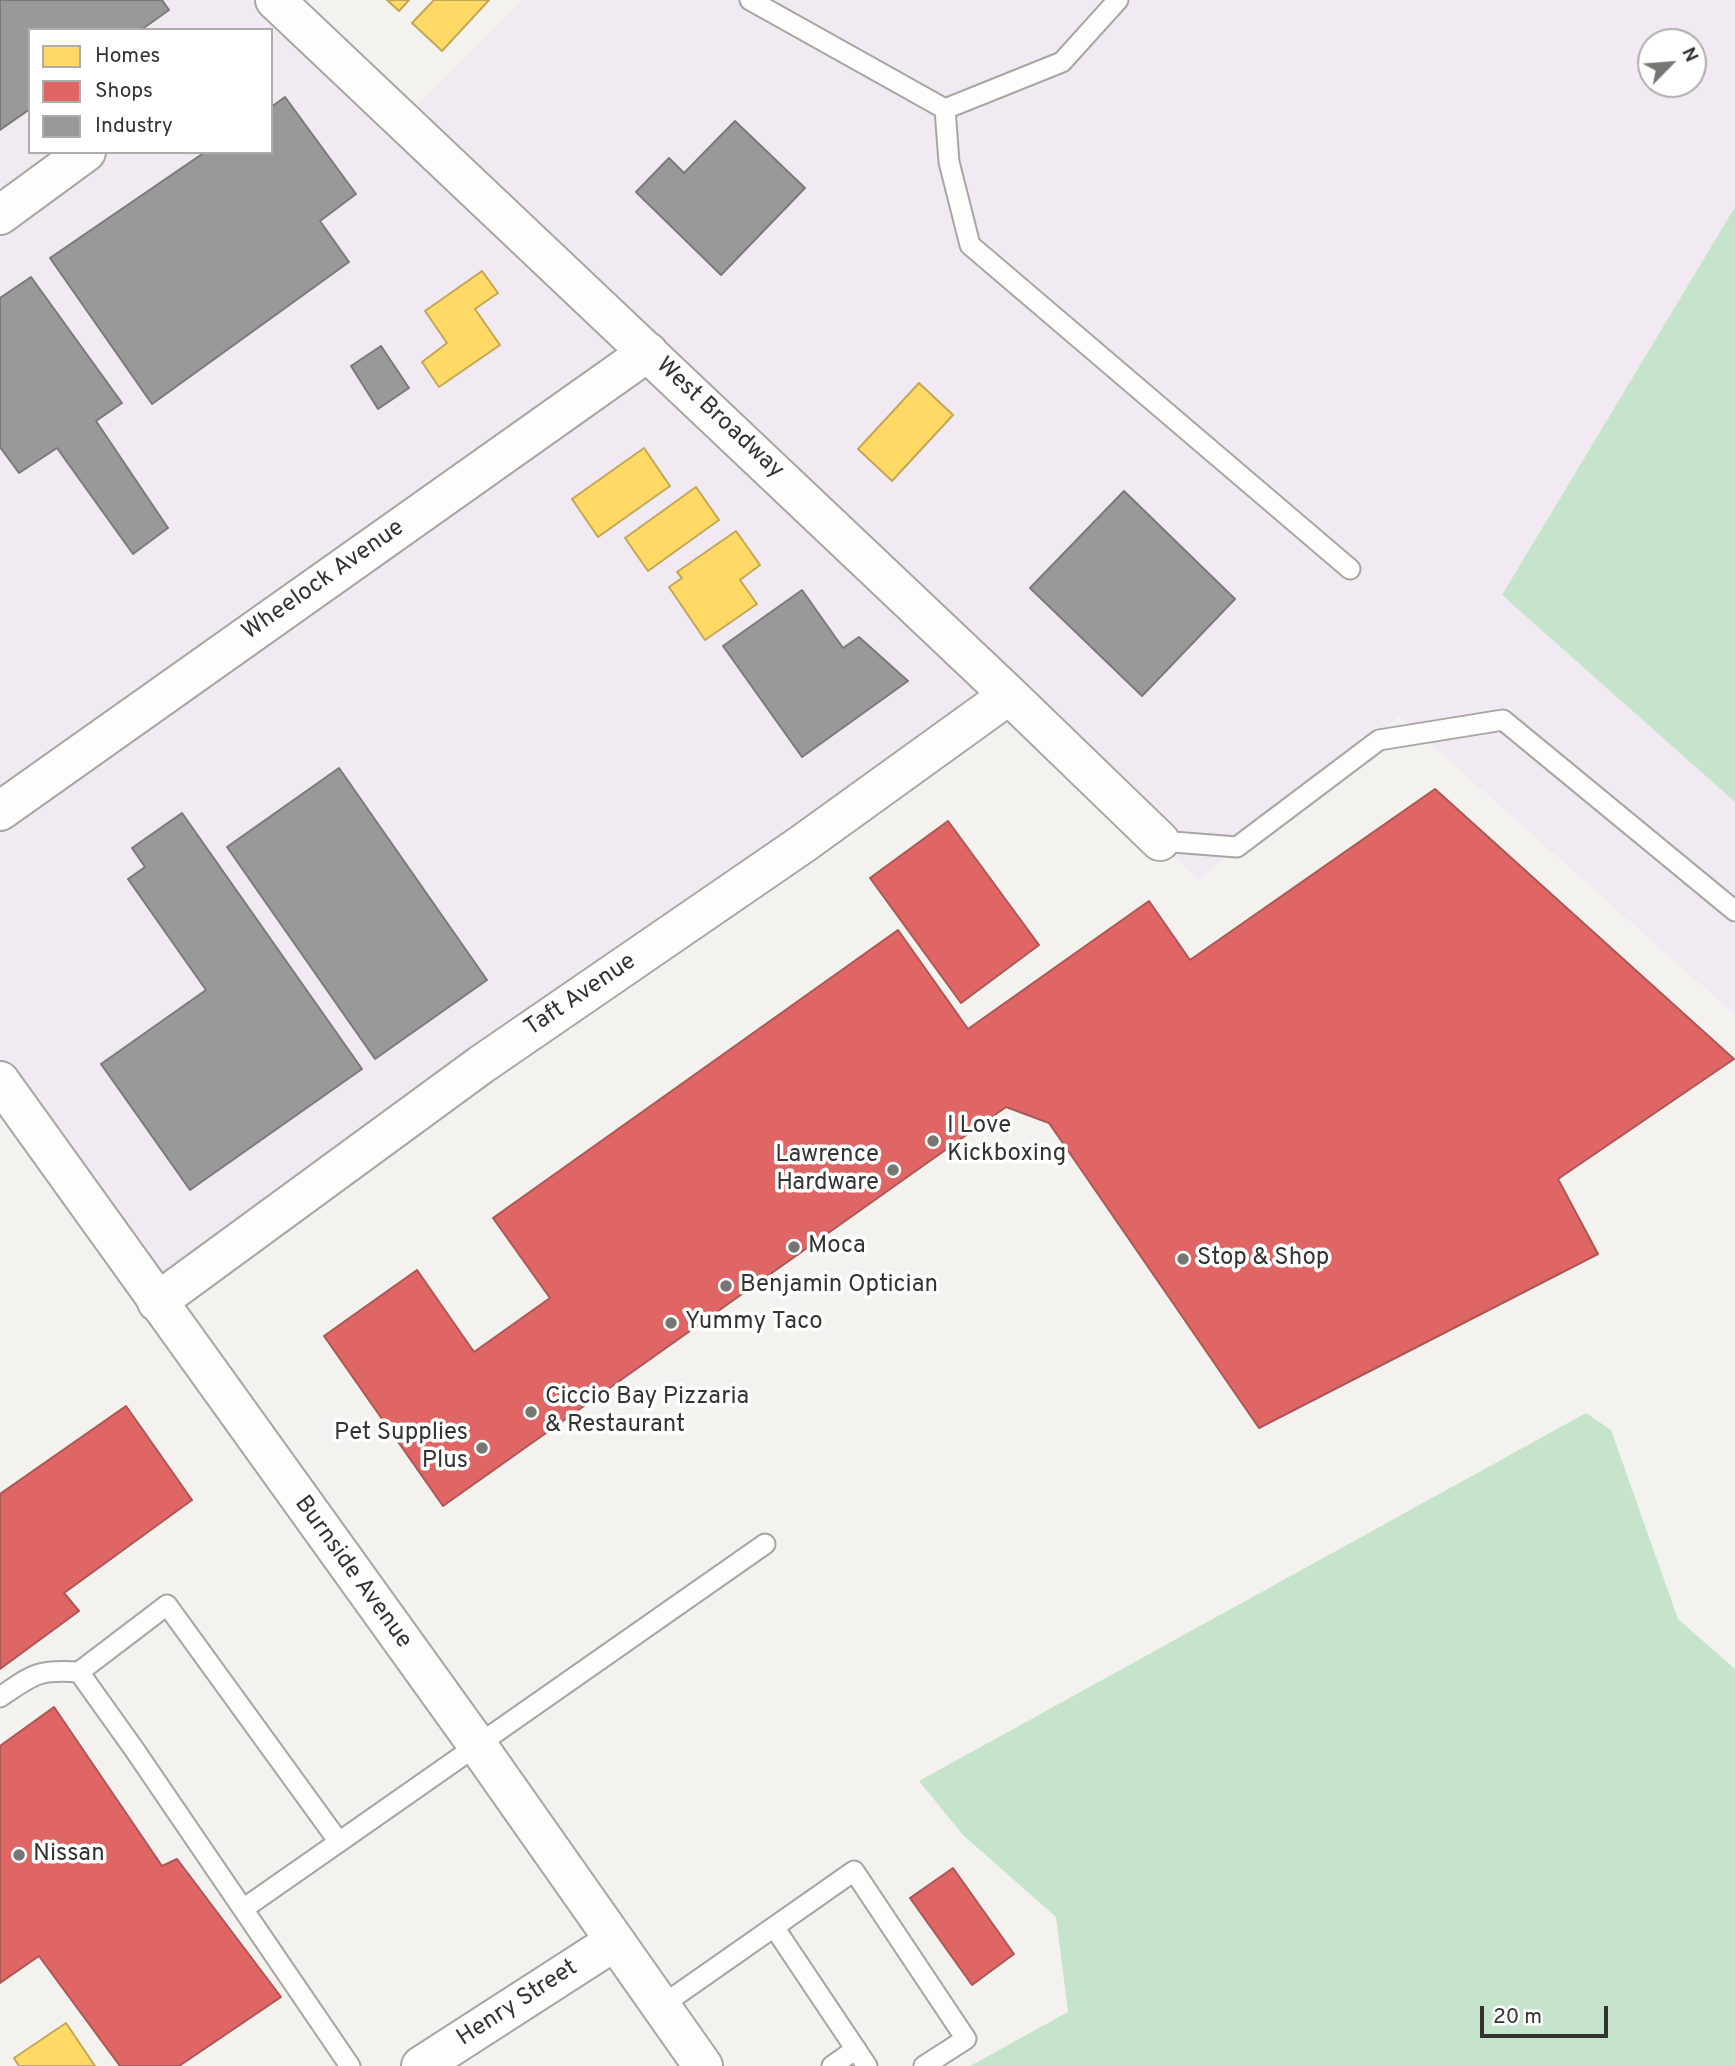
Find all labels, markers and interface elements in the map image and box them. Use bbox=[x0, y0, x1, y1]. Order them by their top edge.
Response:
legend bbox=[28, 28, 273, 154]
north arrow bbox=[1637, 28, 1707, 98]
text: Homes bbox=[95, 43, 160, 70]
text: N bbox=[1675, 44, 1703, 66]
text: Shops bbox=[95, 78, 153, 105]
text: Industry bbox=[95, 113, 173, 140]
street label: West Broadway bbox=[649, 352, 789, 486]
street label: Wheelock Avenue bbox=[238, 514, 410, 648]
street label: Taft Avenue bbox=[520, 948, 642, 1044]
place label: I Love Kickboxing bbox=[947, 1113, 1066, 1169]
marker: I Love Kickboxing bbox=[925, 1133, 941, 1149]
place label: Lawrence Hardware bbox=[775, 1142, 879, 1198]
marker: Lawrence Hardware bbox=[885, 1162, 901, 1178]
place label: Moca bbox=[808, 1233, 866, 1261]
marker: Moca bbox=[786, 1239, 802, 1255]
place label: Stop & Shop bbox=[1197, 1245, 1329, 1273]
marker: Stop & Shop bbox=[1175, 1251, 1191, 1267]
place label: Benjamin Optician bbox=[740, 1272, 938, 1300]
marker: Benjamin Optician bbox=[718, 1278, 734, 1294]
place label: Yummy Taco bbox=[685, 1309, 823, 1337]
marker: Yummy Taco bbox=[663, 1315, 679, 1331]
place label: Ciccio Bay Pizzaria & Restaurant bbox=[545, 1384, 749, 1440]
marker: Ciccio Bay Pizzaria & Restaurant bbox=[523, 1404, 539, 1420]
place label: Pet Supplies Plus bbox=[334, 1420, 468, 1476]
marker: Pet Supplies Plus bbox=[474, 1440, 490, 1456]
street label: Burnside Avenue bbox=[287, 1491, 417, 1655]
place label: Nissan bbox=[33, 1841, 105, 1869]
marker: Nissan bbox=[11, 1847, 27, 1863]
street label: Henry Street bbox=[452, 1954, 584, 2054]
scale bar bbox=[1483, 1993, 1611, 2037]
text: 20 m bbox=[1493, 2004, 1542, 2031]

